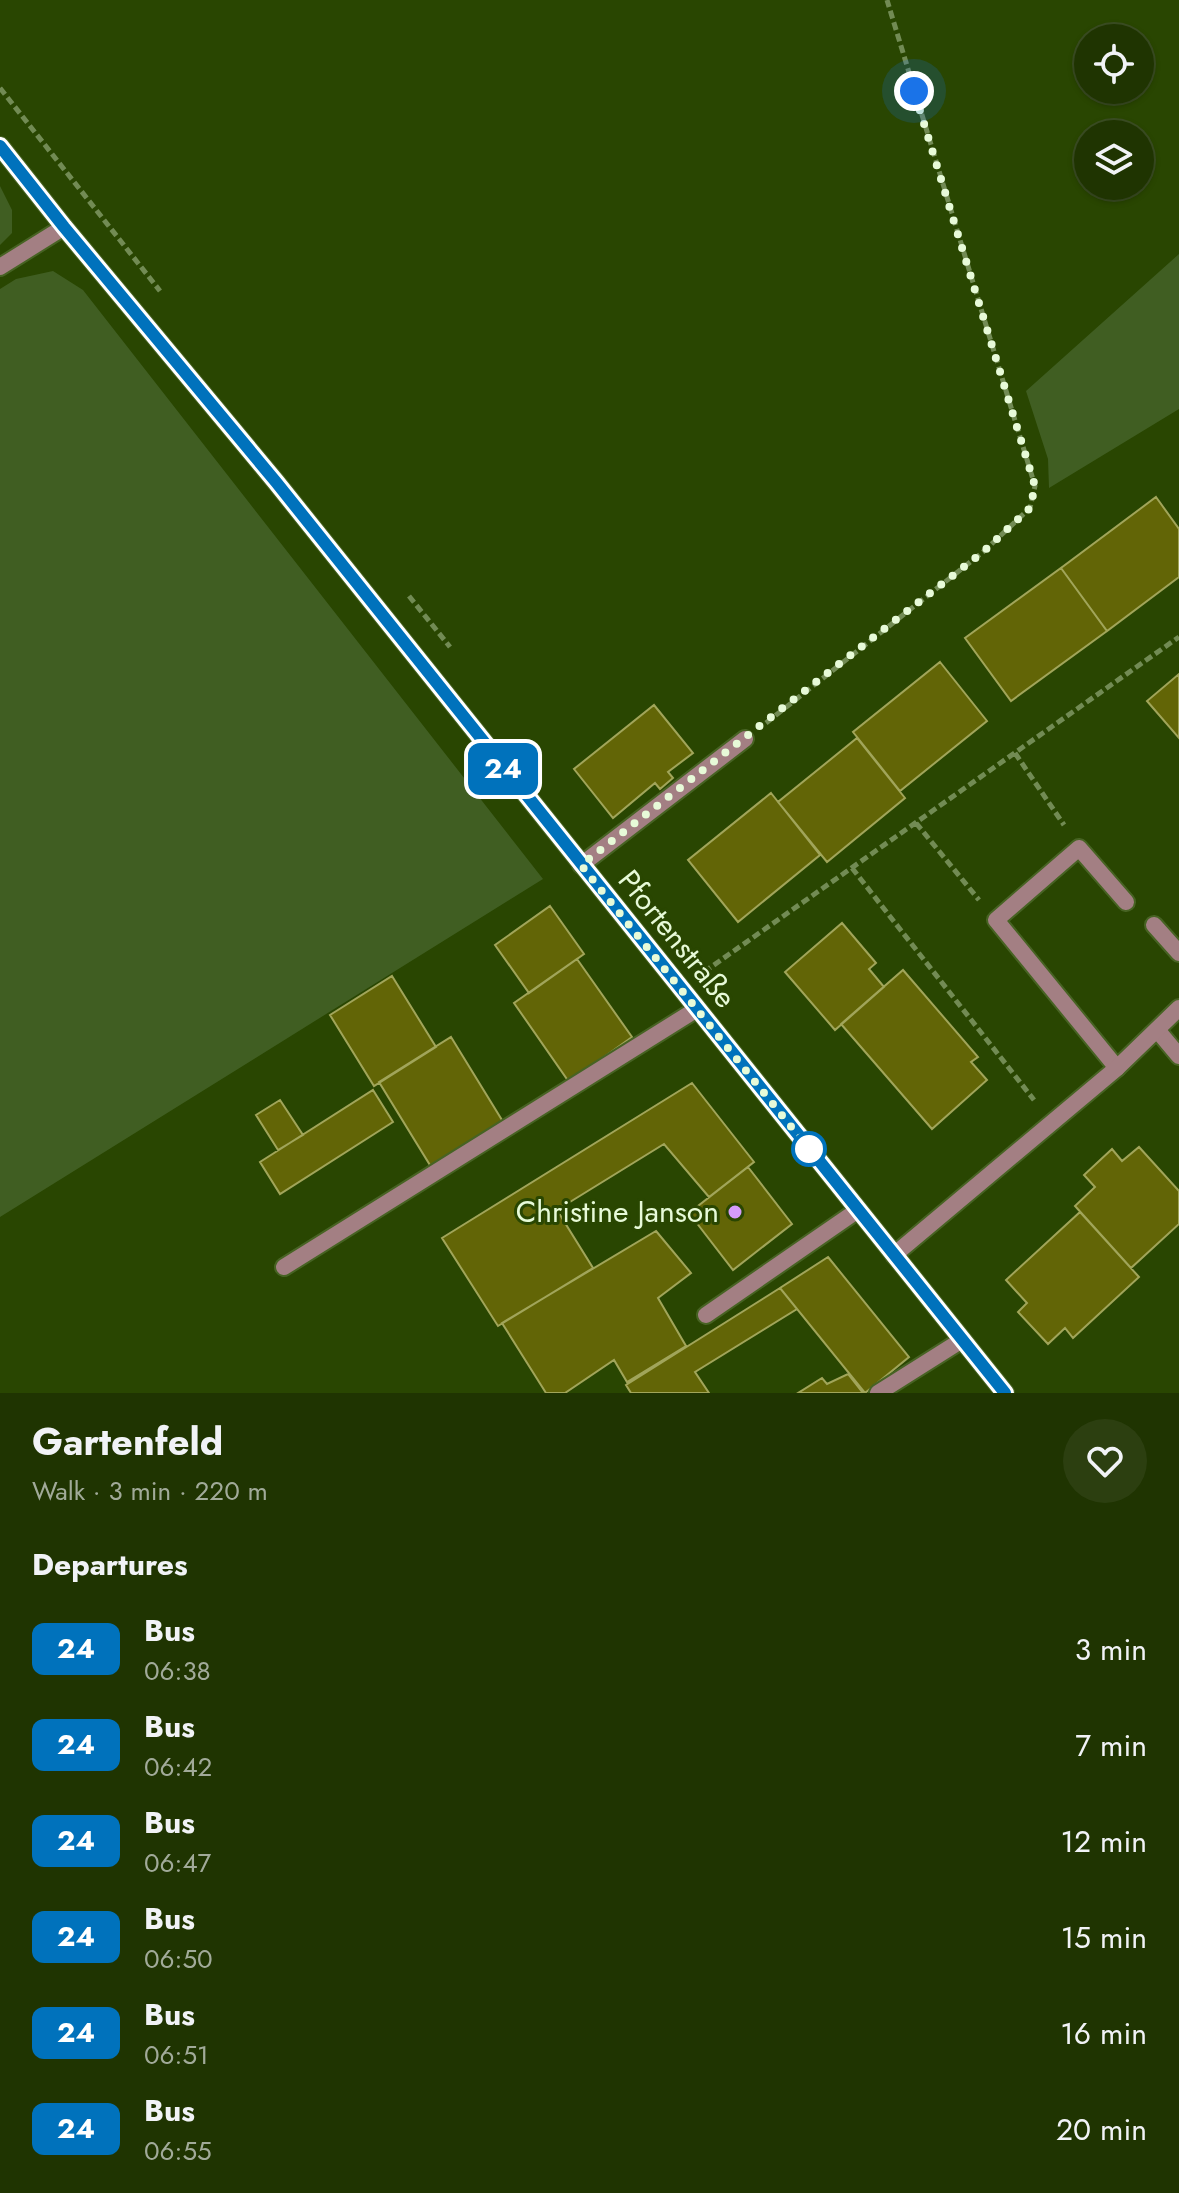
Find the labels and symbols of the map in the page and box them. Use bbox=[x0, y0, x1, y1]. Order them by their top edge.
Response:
your location bbox=[894, 71, 934, 111]
line badge: 24 bbox=[467, 743, 539, 795]
street label: Pfortenstraße bbox=[608, 860, 746, 1017]
unlabelled marker bbox=[792, 1132, 826, 1166]
place label: Christine Janson bbox=[516, 1190, 719, 1233]
marker: Christine Janson bbox=[726, 1203, 744, 1221]

